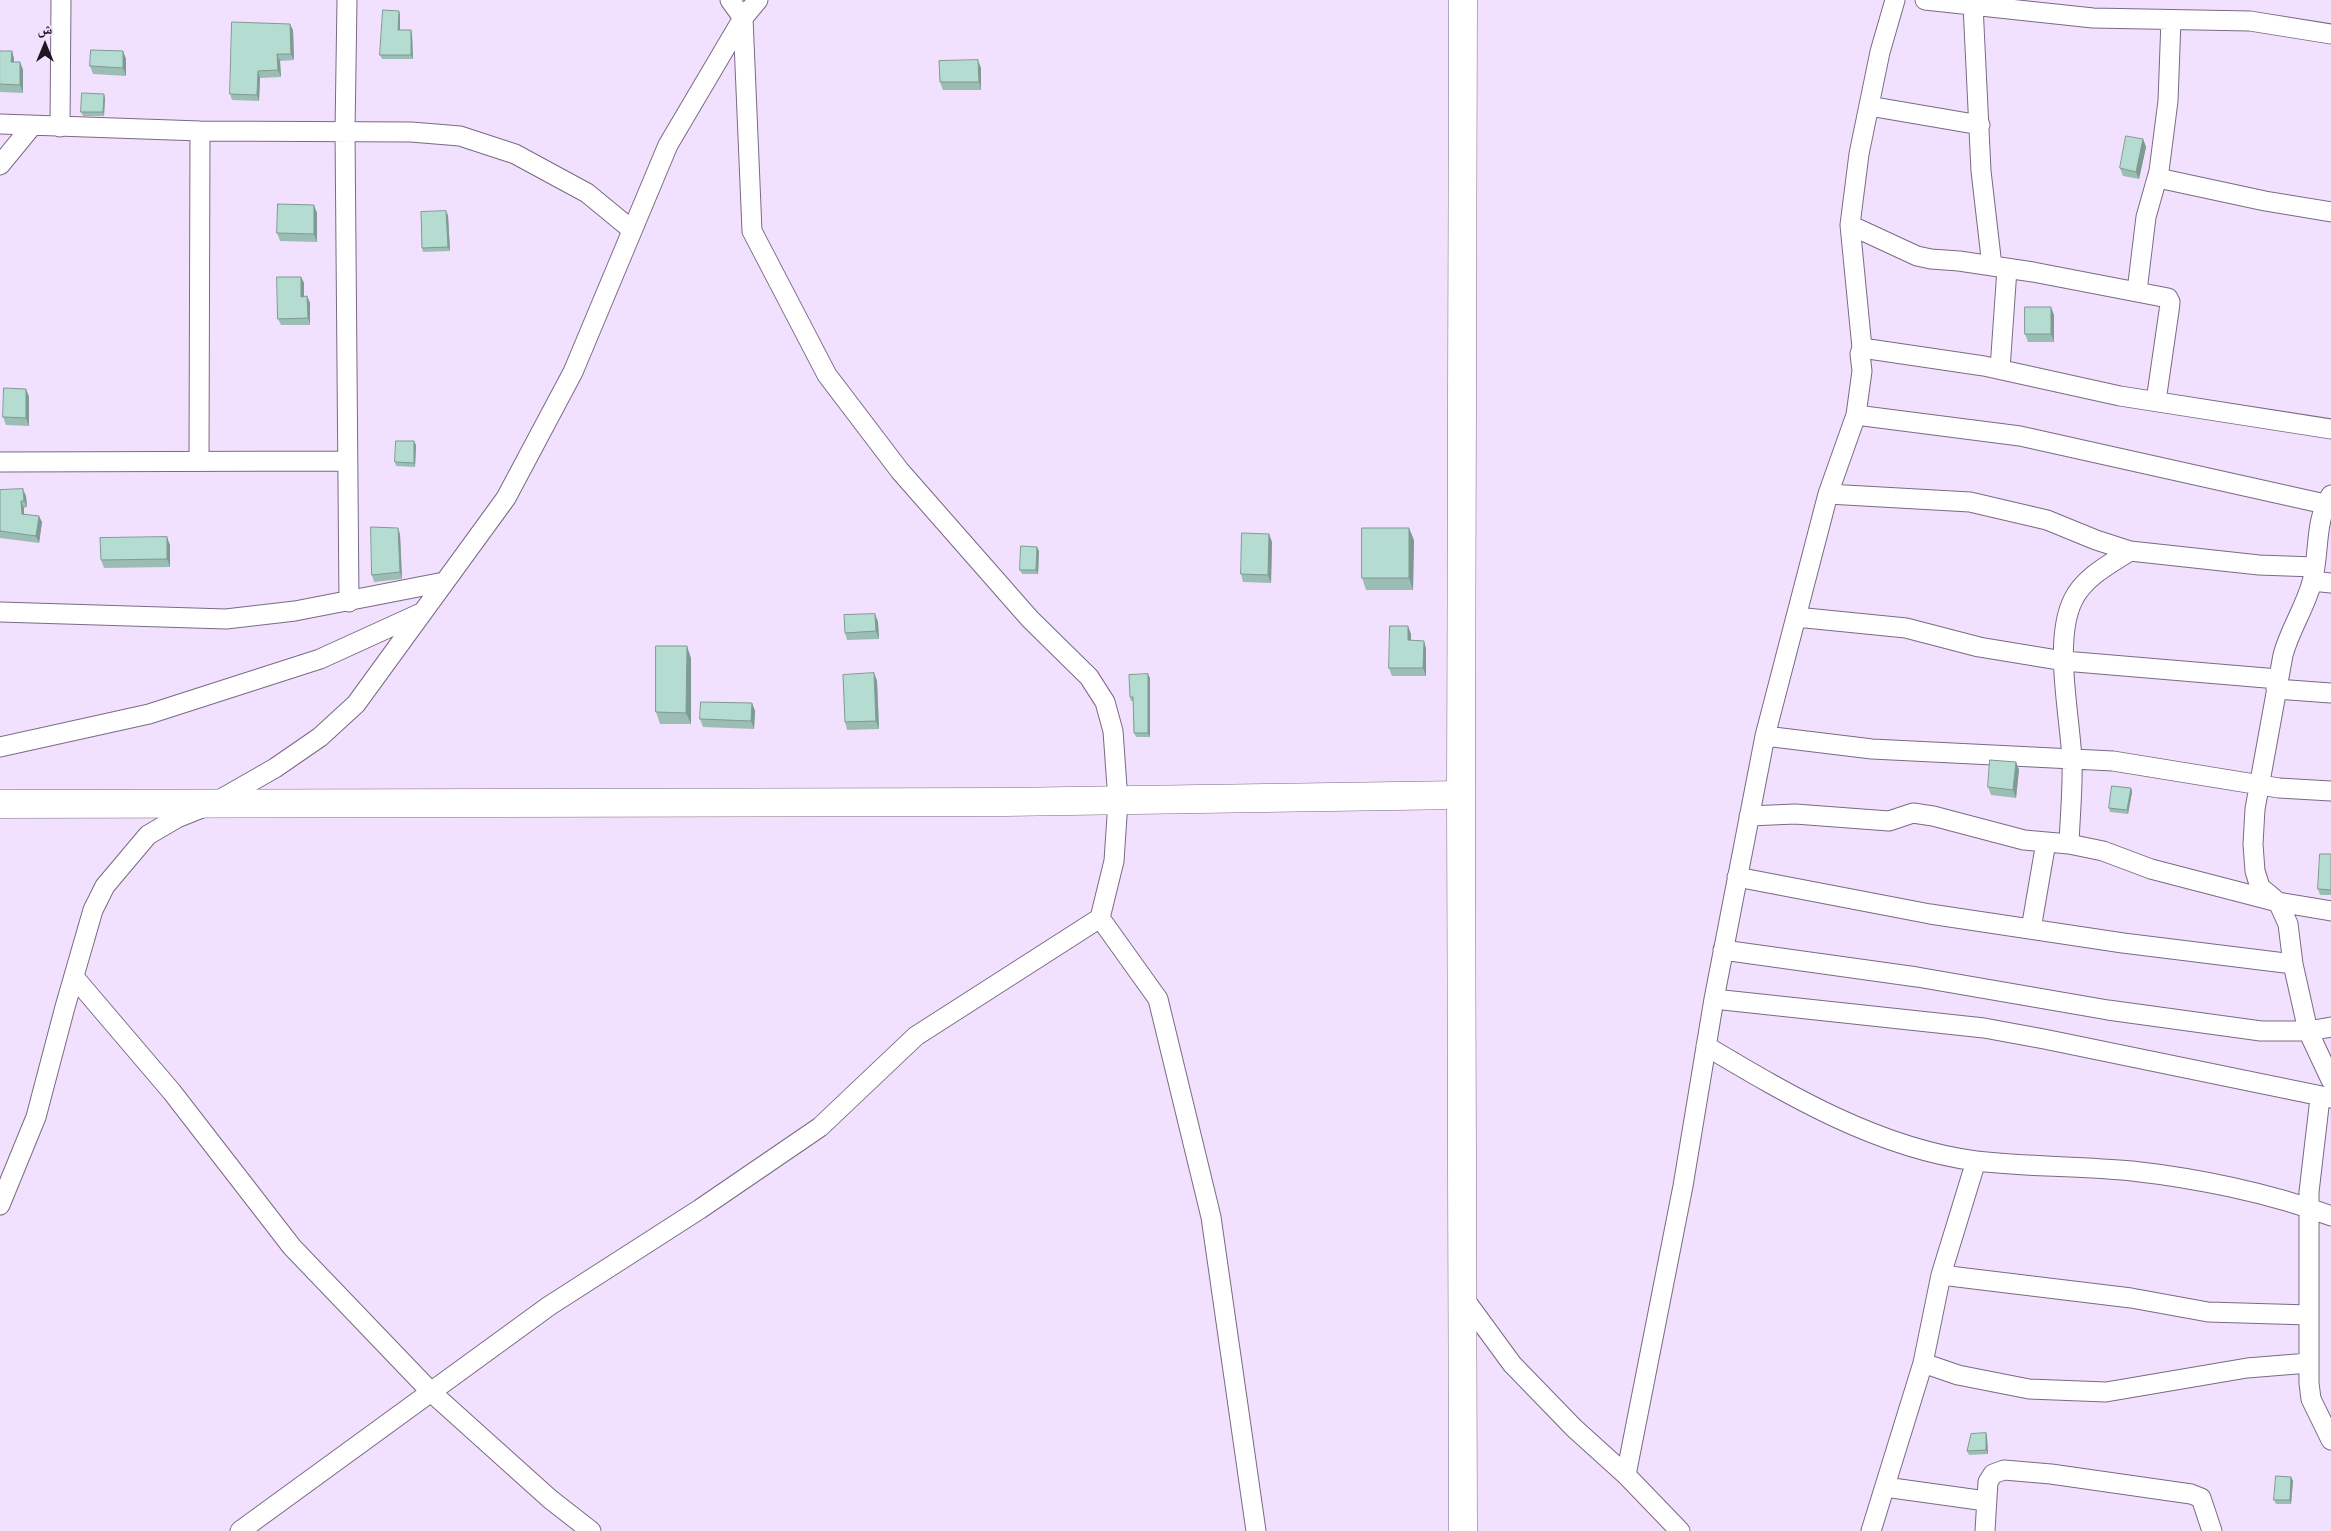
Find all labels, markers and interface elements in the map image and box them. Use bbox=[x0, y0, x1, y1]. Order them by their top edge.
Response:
north arrow bbox=[20, 20, 70, 70]
text: ش bbox=[38, 21, 52, 38]

